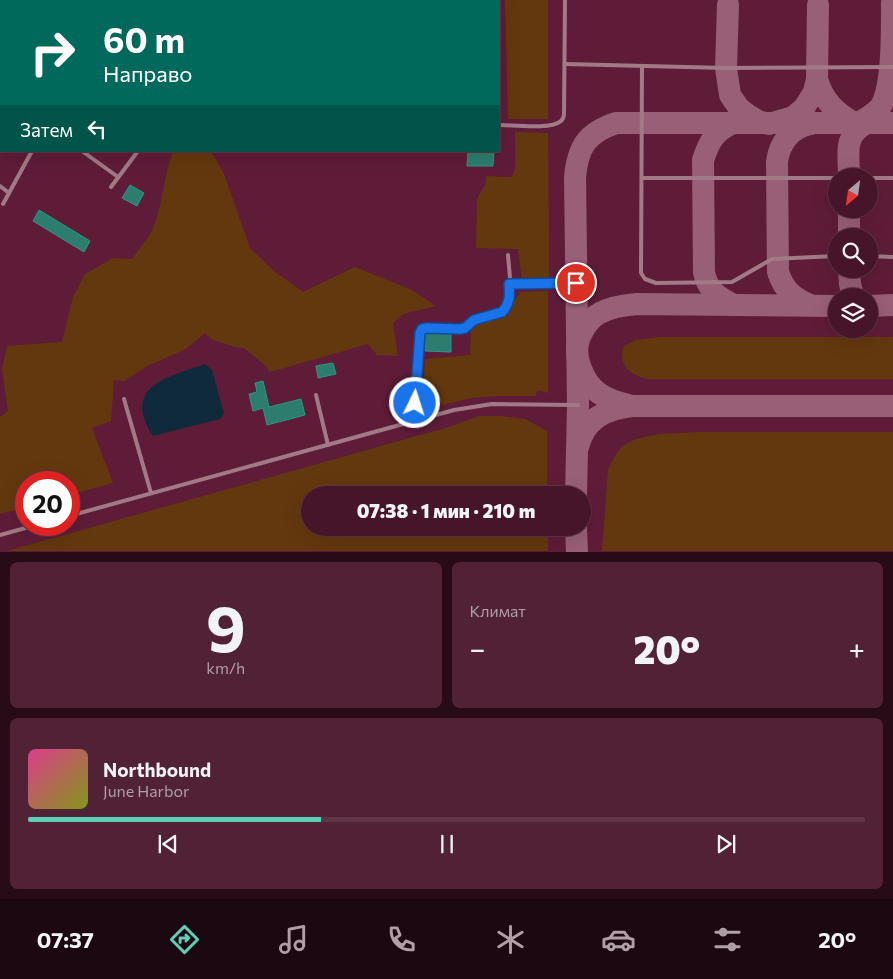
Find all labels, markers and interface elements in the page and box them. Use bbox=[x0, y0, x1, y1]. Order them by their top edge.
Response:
text: 60 m bbox=[103, 17, 185, 60]
icon: right bbox=[20, 20, 85, 85]
text: Направо bbox=[103, 60, 193, 87]
icon: left bbox=[83, 115, 111, 143]
text: Затем bbox=[20, 118, 73, 141]
north arrow bbox=[828, 168, 878, 218]
map controls bbox=[828, 168, 878, 338]
button: search bbox=[828, 228, 878, 278]
pin bbox=[555, 262, 597, 304]
icon: arrive bbox=[562, 269, 590, 297]
button: layers bbox=[828, 288, 878, 338]
position arrow bbox=[388, 376, 440, 428]
speed limit sign: 20 bbox=[15, 471, 80, 536]
text: 07:38 · 1 мин · 210 m bbox=[357, 499, 535, 522]
text: 9 bbox=[206, 586, 246, 665]
text: Климат bbox=[470, 601, 526, 620]
text: 20° bbox=[634, 625, 700, 672]
text: − bbox=[470, 631, 485, 665]
text: + bbox=[849, 631, 865, 665]
text: km/h bbox=[206, 658, 245, 677]
text: Northbound bbox=[103, 758, 211, 781]
text: June Harbor bbox=[103, 781, 189, 800]
icon: previous bbox=[154, 830, 182, 858]
icon: pause bbox=[433, 830, 461, 858]
icon: next bbox=[712, 830, 740, 858]
icon: directions bbox=[167, 922, 202, 957]
icon: music bbox=[276, 922, 311, 957]
icon: phone bbox=[384, 922, 419, 957]
icon: climate bbox=[493, 922, 528, 957]
icon: car bbox=[601, 922, 636, 957]
icon: filters bbox=[710, 922, 745, 957]
text: 07:37 bbox=[37, 926, 94, 953]
text: 20° bbox=[818, 926, 856, 953]

